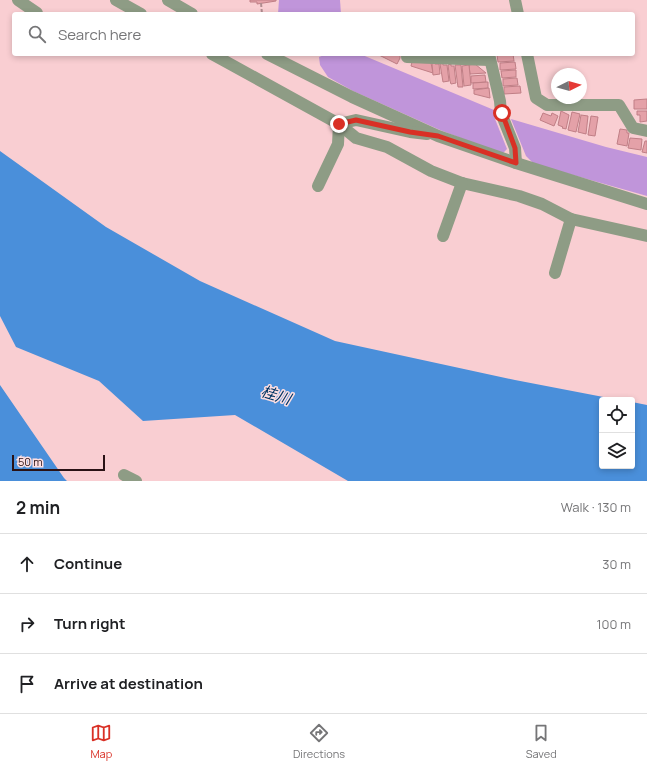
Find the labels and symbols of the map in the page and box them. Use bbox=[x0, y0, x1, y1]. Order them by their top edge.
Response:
north arrow bbox=[551, 68, 587, 104]
route start bbox=[493, 104, 511, 122]
route end bbox=[330, 115, 348, 133]
water label: 桂川 bbox=[259, 381, 295, 410]
scale bar bbox=[12, 453, 105, 472]

